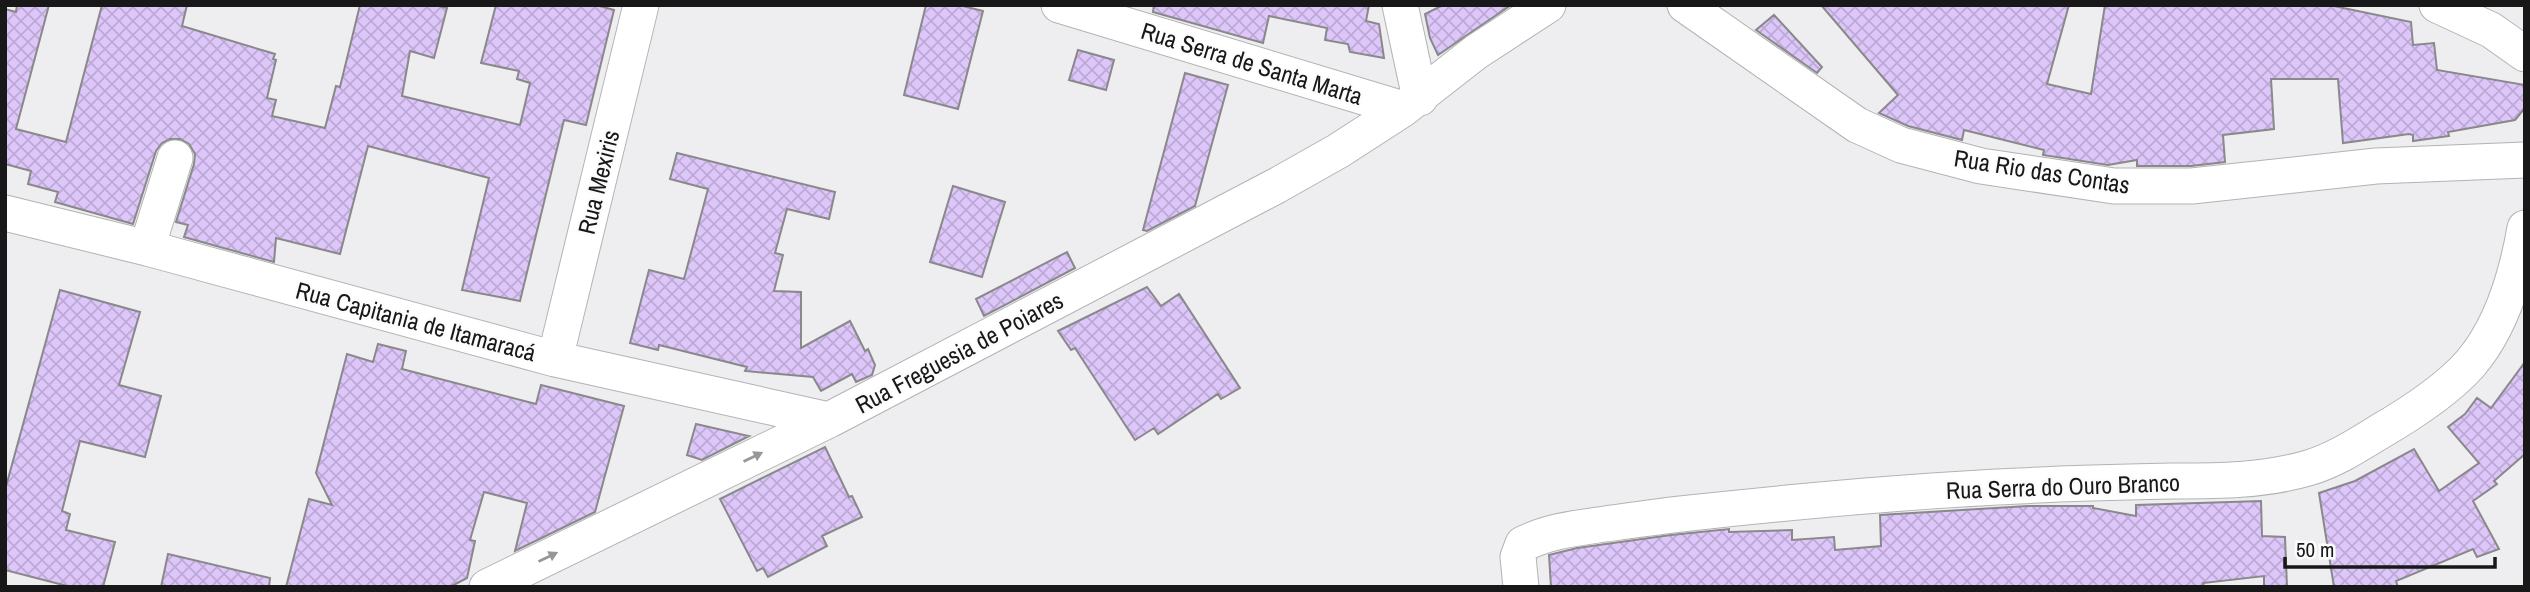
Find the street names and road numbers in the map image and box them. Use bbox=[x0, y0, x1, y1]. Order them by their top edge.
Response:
street label: Rua Serra de Santa Marta bbox=[1137, 14, 1367, 112]
street label: Rua Mexiris bbox=[570, 127, 626, 237]
street label: Rua Rio das Contas bbox=[1952, 141, 2132, 201]
street label: Rua Capitania de Itamaracá bbox=[292, 274, 540, 368]
street label: Rua Freguesia de Poiares bbox=[850, 284, 1068, 420]
street label: Rua Serra do Ouro Branco bbox=[1945, 466, 2181, 506]

